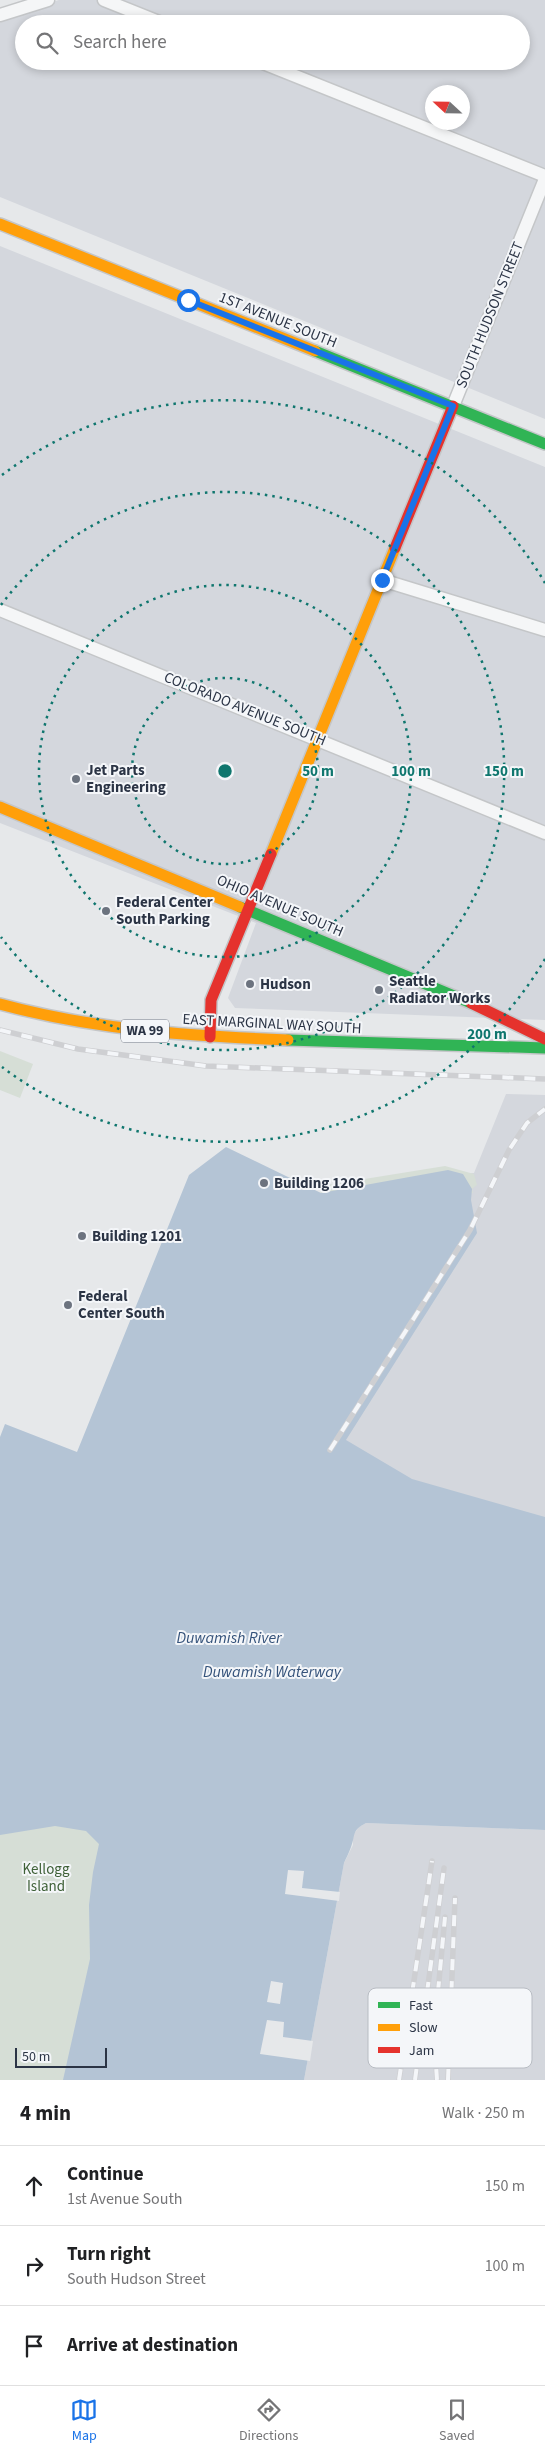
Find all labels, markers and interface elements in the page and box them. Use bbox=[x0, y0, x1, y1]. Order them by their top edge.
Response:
search box bbox=[15, 15, 530, 70]
icon: search bbox=[33, 29, 61, 57]
text: Search here bbox=[73, 29, 167, 56]
north arrow bbox=[425, 85, 470, 130]
street label: SOUTH HUDSON STREET bbox=[451, 239, 529, 391]
street label: 1ST AVENUE SOUTH bbox=[216, 287, 340, 353]
route start bbox=[177, 289, 200, 312]
route end bbox=[371, 569, 394, 592]
street label: COLORADO AVENUE SOUTH bbox=[161, 667, 329, 751]
place label: Jet Parts Engineering bbox=[86, 760, 166, 798]
text: 50 m bbox=[302, 761, 334, 782]
text: 100 m bbox=[391, 761, 431, 782]
text: 150 m bbox=[484, 761, 524, 782]
centre of rings bbox=[216, 762, 234, 780]
marker: Jet Parts Engineering bbox=[70, 773, 82, 785]
street label: OHIO AVENUE SOUTH bbox=[213, 870, 347, 942]
place label: Federal Center South Parking bbox=[116, 892, 213, 930]
marker: Federal Center South Parking bbox=[100, 905, 112, 917]
place label: Seattle Radiator Works bbox=[389, 971, 491, 1009]
place label: Hudson bbox=[260, 974, 311, 995]
marker: Hudson bbox=[244, 978, 256, 990]
marker: Seattle Radiator Works bbox=[373, 984, 385, 996]
street label: EAST MARGINAL WAY SOUTH bbox=[182, 1009, 362, 1039]
road number: WA 99 bbox=[121, 1019, 169, 1042]
text: 200 m bbox=[467, 1024, 507, 1045]
place label: Building 1206 bbox=[274, 1173, 364, 1194]
marker: Building 1206 bbox=[258, 1177, 270, 1189]
place label: Building 1201 bbox=[92, 1226, 182, 1247]
marker: Building 1201 bbox=[76, 1230, 88, 1242]
place label: Federal Center South bbox=[78, 1286, 165, 1324]
marker: Federal Center South bbox=[62, 1299, 74, 1311]
water label: Duwamish River bbox=[176, 1627, 283, 1649]
water label: Duwamish Waterway bbox=[203, 1661, 342, 1683]
park label: Kellogg Island bbox=[23, 1859, 70, 1897]
legend bbox=[368, 1988, 532, 2068]
text: Fast bbox=[409, 1996, 433, 2016]
text: Slow bbox=[409, 2018, 438, 2038]
text: Jam bbox=[409, 2041, 434, 2061]
scale bar bbox=[15, 2045, 108, 2068]
text: 50 m bbox=[22, 2047, 50, 2067]
text: 4 min bbox=[20, 2098, 71, 2128]
text: Walk · 250 m bbox=[442, 2102, 525, 2124]
text: Continue bbox=[67, 2161, 144, 2188]
icon: ahead bbox=[20, 2172, 48, 2200]
text: 150 m bbox=[485, 2175, 525, 2197]
text: 1st Avenue South bbox=[67, 2188, 183, 2210]
text: Turn right bbox=[67, 2241, 151, 2268]
icon: right bbox=[20, 2252, 48, 2280]
text: 100 m bbox=[485, 2255, 525, 2277]
text: South Hudson Street bbox=[67, 2268, 206, 2290]
icon: arrive bbox=[20, 2332, 48, 2360]
text: Arrive at destination bbox=[67, 2332, 238, 2359]
tab: Map bbox=[70, 2396, 98, 2446]
tab: Directions bbox=[239, 2396, 298, 2446]
tab: Saved bbox=[439, 2396, 475, 2446]

